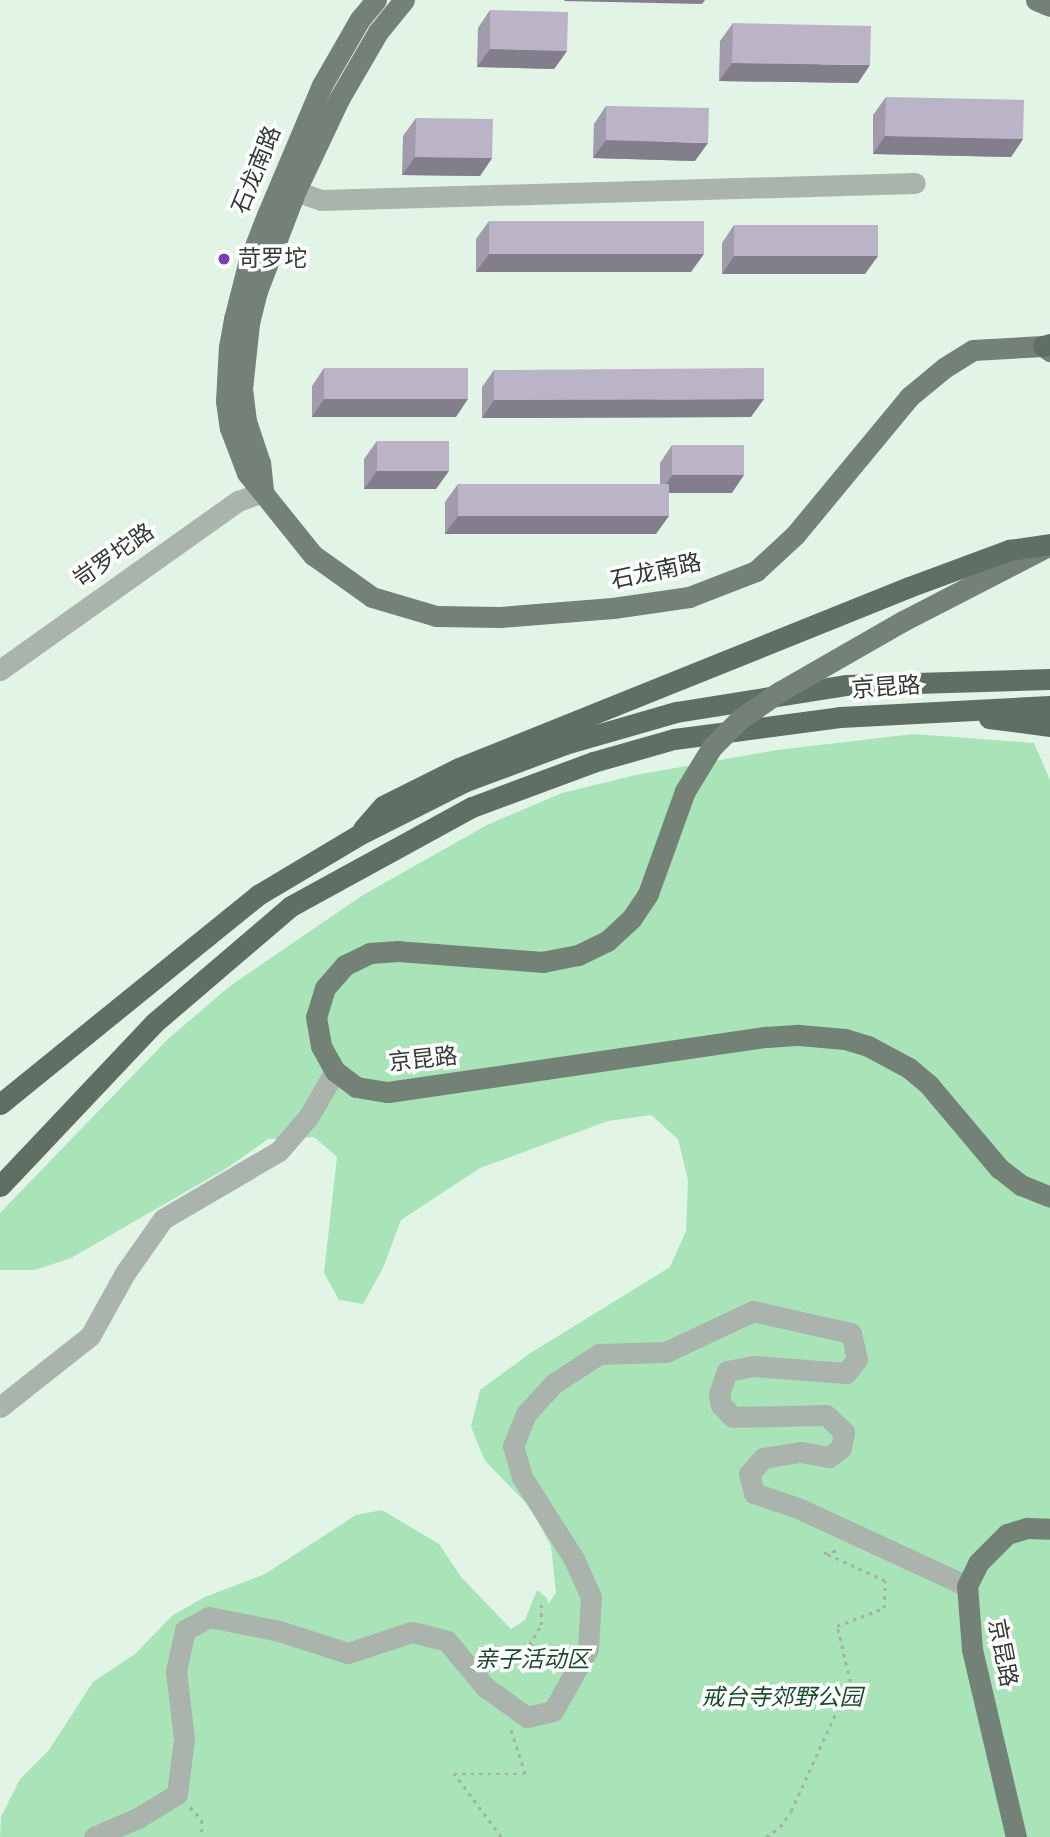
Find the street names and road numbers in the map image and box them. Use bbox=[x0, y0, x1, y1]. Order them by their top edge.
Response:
street label: 石龙南路 bbox=[227, 122, 287, 218]
street label: 岢罗坨路 bbox=[68, 518, 160, 594]
street label: 石龙南路 bbox=[608, 549, 704, 595]
street label: 京昆路 bbox=[851, 672, 921, 704]
street label: 京昆路 bbox=[387, 1043, 459, 1077]
street label: 京昆路 bbox=[982, 1617, 1022, 1689]

